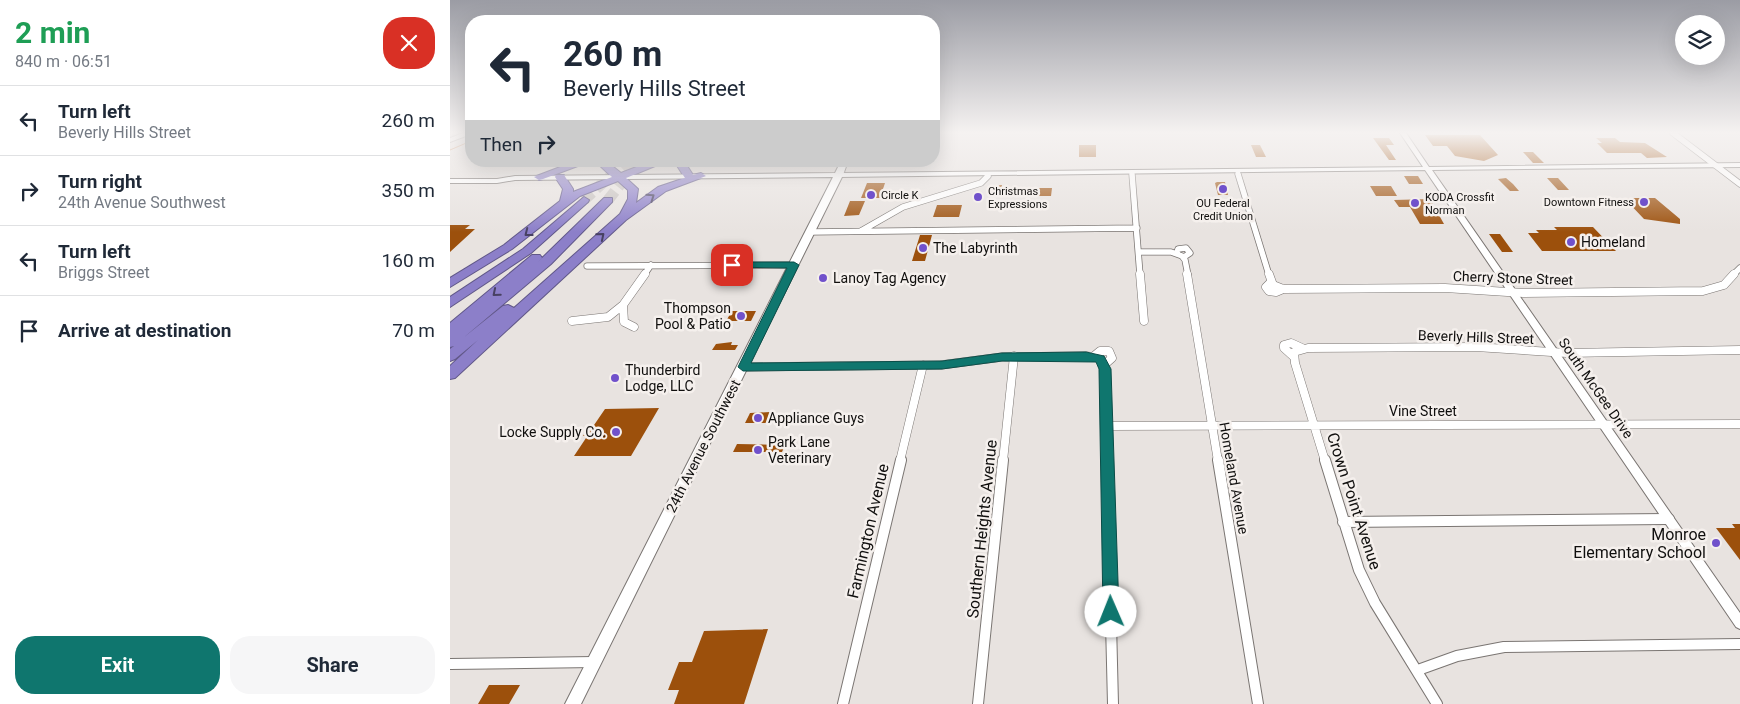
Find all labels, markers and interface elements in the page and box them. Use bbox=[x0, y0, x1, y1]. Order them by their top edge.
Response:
text: 2 min bbox=[15, 15, 90, 50]
map controls bbox=[1675, 15, 1725, 65]
button: layers bbox=[1675, 15, 1725, 65]
button: close bbox=[383, 17, 435, 69]
text: 260 m bbox=[563, 34, 662, 75]
icon: left bbox=[480, 35, 545, 100]
text: 840 m · 06:51 bbox=[15, 52, 112, 71]
text: Beverly Hills Street bbox=[563, 76, 746, 101]
text: Turn left bbox=[58, 100, 131, 123]
icon: left bbox=[15, 107, 43, 135]
text: 260 m bbox=[382, 109, 435, 132]
text: Beverly Hills Street bbox=[58, 123, 191, 142]
icon: right bbox=[532, 130, 560, 158]
text: Then bbox=[480, 133, 522, 156]
text: Turn right bbox=[58, 170, 142, 193]
icon: right bbox=[15, 177, 43, 205]
text: 350 m bbox=[382, 179, 435, 202]
marker: OU Federal Credit Union bbox=[1217, 183, 1229, 195]
place label: Christmas Expressions bbox=[988, 185, 1048, 211]
marker: Circle K bbox=[865, 189, 877, 201]
place label: Circle K bbox=[881, 189, 918, 202]
marker: Christmas Expressions bbox=[972, 191, 984, 203]
place label: KODA Crossfit Norman bbox=[1425, 191, 1495, 217]
text: 24th Avenue Southwest bbox=[58, 193, 226, 212]
one-way arrow bbox=[645, 194, 654, 203]
place label: Downtown Fitness bbox=[1544, 196, 1634, 209]
marker: Downtown Fitness bbox=[1638, 196, 1650, 208]
place label: OU Federal Credit Union bbox=[1193, 197, 1253, 223]
marker: KODA Crossfit Norman bbox=[1409, 197, 1421, 209]
one-way arrow bbox=[524, 227, 534, 236]
one-way arrow bbox=[595, 233, 604, 242]
place label: Homeland bbox=[1581, 234, 1645, 250]
marker: Homeland bbox=[1565, 236, 1577, 248]
text: Turn left bbox=[58, 240, 131, 263]
place label: The Labyrinth bbox=[933, 240, 1018, 256]
marker: The Labyrinth bbox=[917, 242, 929, 254]
pin bbox=[711, 244, 753, 286]
icon: left bbox=[15, 247, 43, 275]
text: 160 m bbox=[382, 249, 435, 272]
icon: arrive bbox=[718, 251, 746, 279]
text: Briggs Street bbox=[58, 263, 150, 282]
street label: Cherry Stone Street bbox=[1453, 268, 1574, 288]
place label: Lanoy Tag Agency bbox=[833, 270, 947, 286]
marker: Lanoy Tag Agency bbox=[817, 272, 829, 284]
one-way arrow bbox=[492, 287, 501, 296]
place label: Thompson Pool & Patio bbox=[655, 300, 731, 332]
marker: Thompson Pool & Patio bbox=[735, 310, 747, 322]
icon: arrive bbox=[15, 317, 43, 345]
text: Arrive at destination bbox=[58, 319, 231, 342]
text: 70 m bbox=[392, 319, 435, 342]
street label: Beverly Hills Street bbox=[1418, 327, 1535, 347]
street label: South McGee Drive bbox=[1555, 335, 1637, 441]
place label: Thunderbird Lodge, LLC bbox=[625, 362, 700, 394]
marker: Thunderbird Lodge, LLC bbox=[609, 372, 621, 384]
street label: 24th Avenue Southwest bbox=[663, 377, 744, 515]
street label: Vine Street bbox=[1389, 403, 1457, 419]
place label: Appliance Guys bbox=[768, 410, 864, 426]
marker: Appliance Guys bbox=[752, 412, 764, 424]
street label: Homeland Avenue bbox=[1216, 421, 1252, 535]
place label: Locke Supply Co. bbox=[499, 424, 606, 440]
marker: Locke Supply Co. bbox=[610, 426, 622, 438]
street label: Crown Point Avenue bbox=[1323, 430, 1385, 572]
place label: Park Lane Veterinary bbox=[768, 434, 831, 466]
street label: Southern Heights Avenue bbox=[963, 439, 1001, 619]
marker: Park Lane Veterinary bbox=[752, 444, 764, 456]
street label: Farmington Avenue bbox=[843, 462, 893, 600]
place label: Monroe Elementary School bbox=[1573, 525, 1706, 562]
marker: Monroe Elementary School bbox=[1710, 537, 1722, 549]
position arrow bbox=[1084, 585, 1136, 637]
button: Exit bbox=[15, 636, 220, 694]
button: Share bbox=[230, 636, 435, 694]

